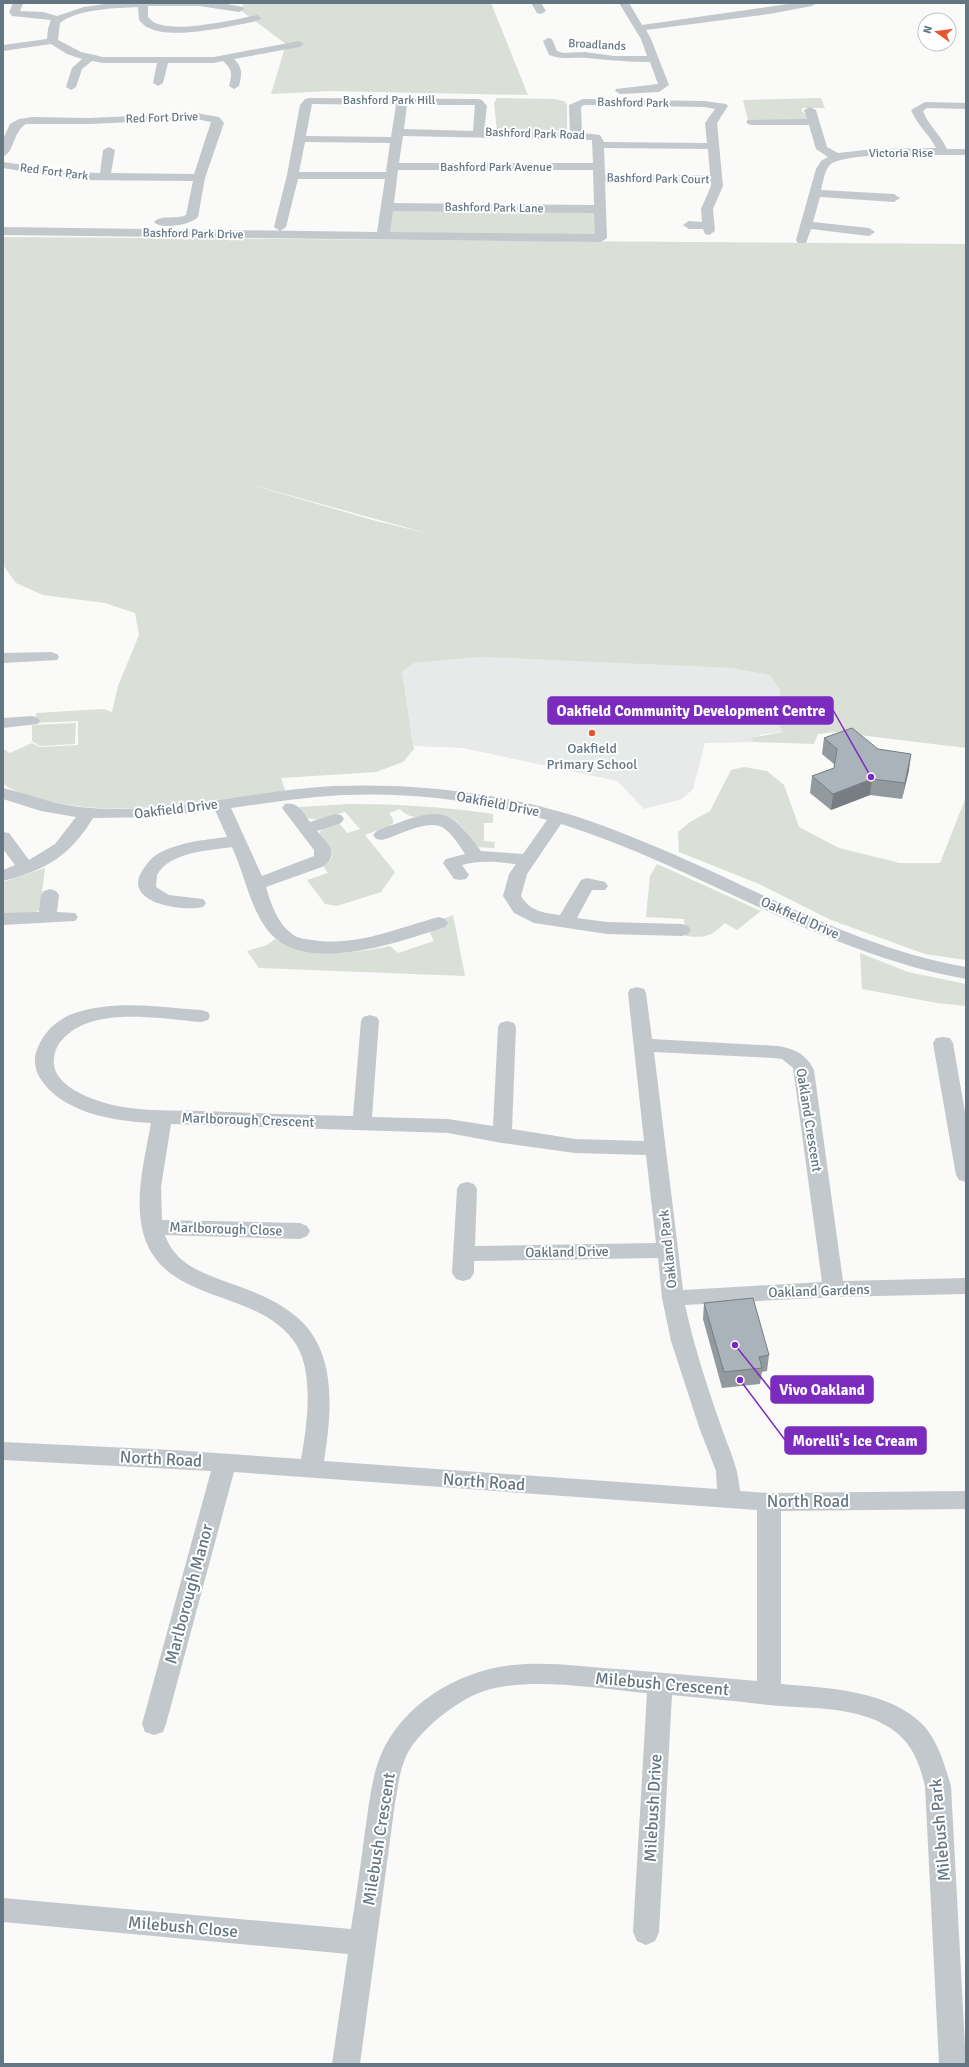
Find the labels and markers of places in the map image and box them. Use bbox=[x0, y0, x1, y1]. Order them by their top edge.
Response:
callout: Oakfield Community Development Centre bbox=[548, 697, 833, 724]
marker: Oakfield Primary School bbox=[587, 728, 597, 738]
place label: Oakfield Primary School bbox=[547, 740, 637, 773]
callout: Vivo Oakland bbox=[771, 1376, 873, 1403]
callout: Morelli's Ice Cream bbox=[785, 1427, 926, 1454]

